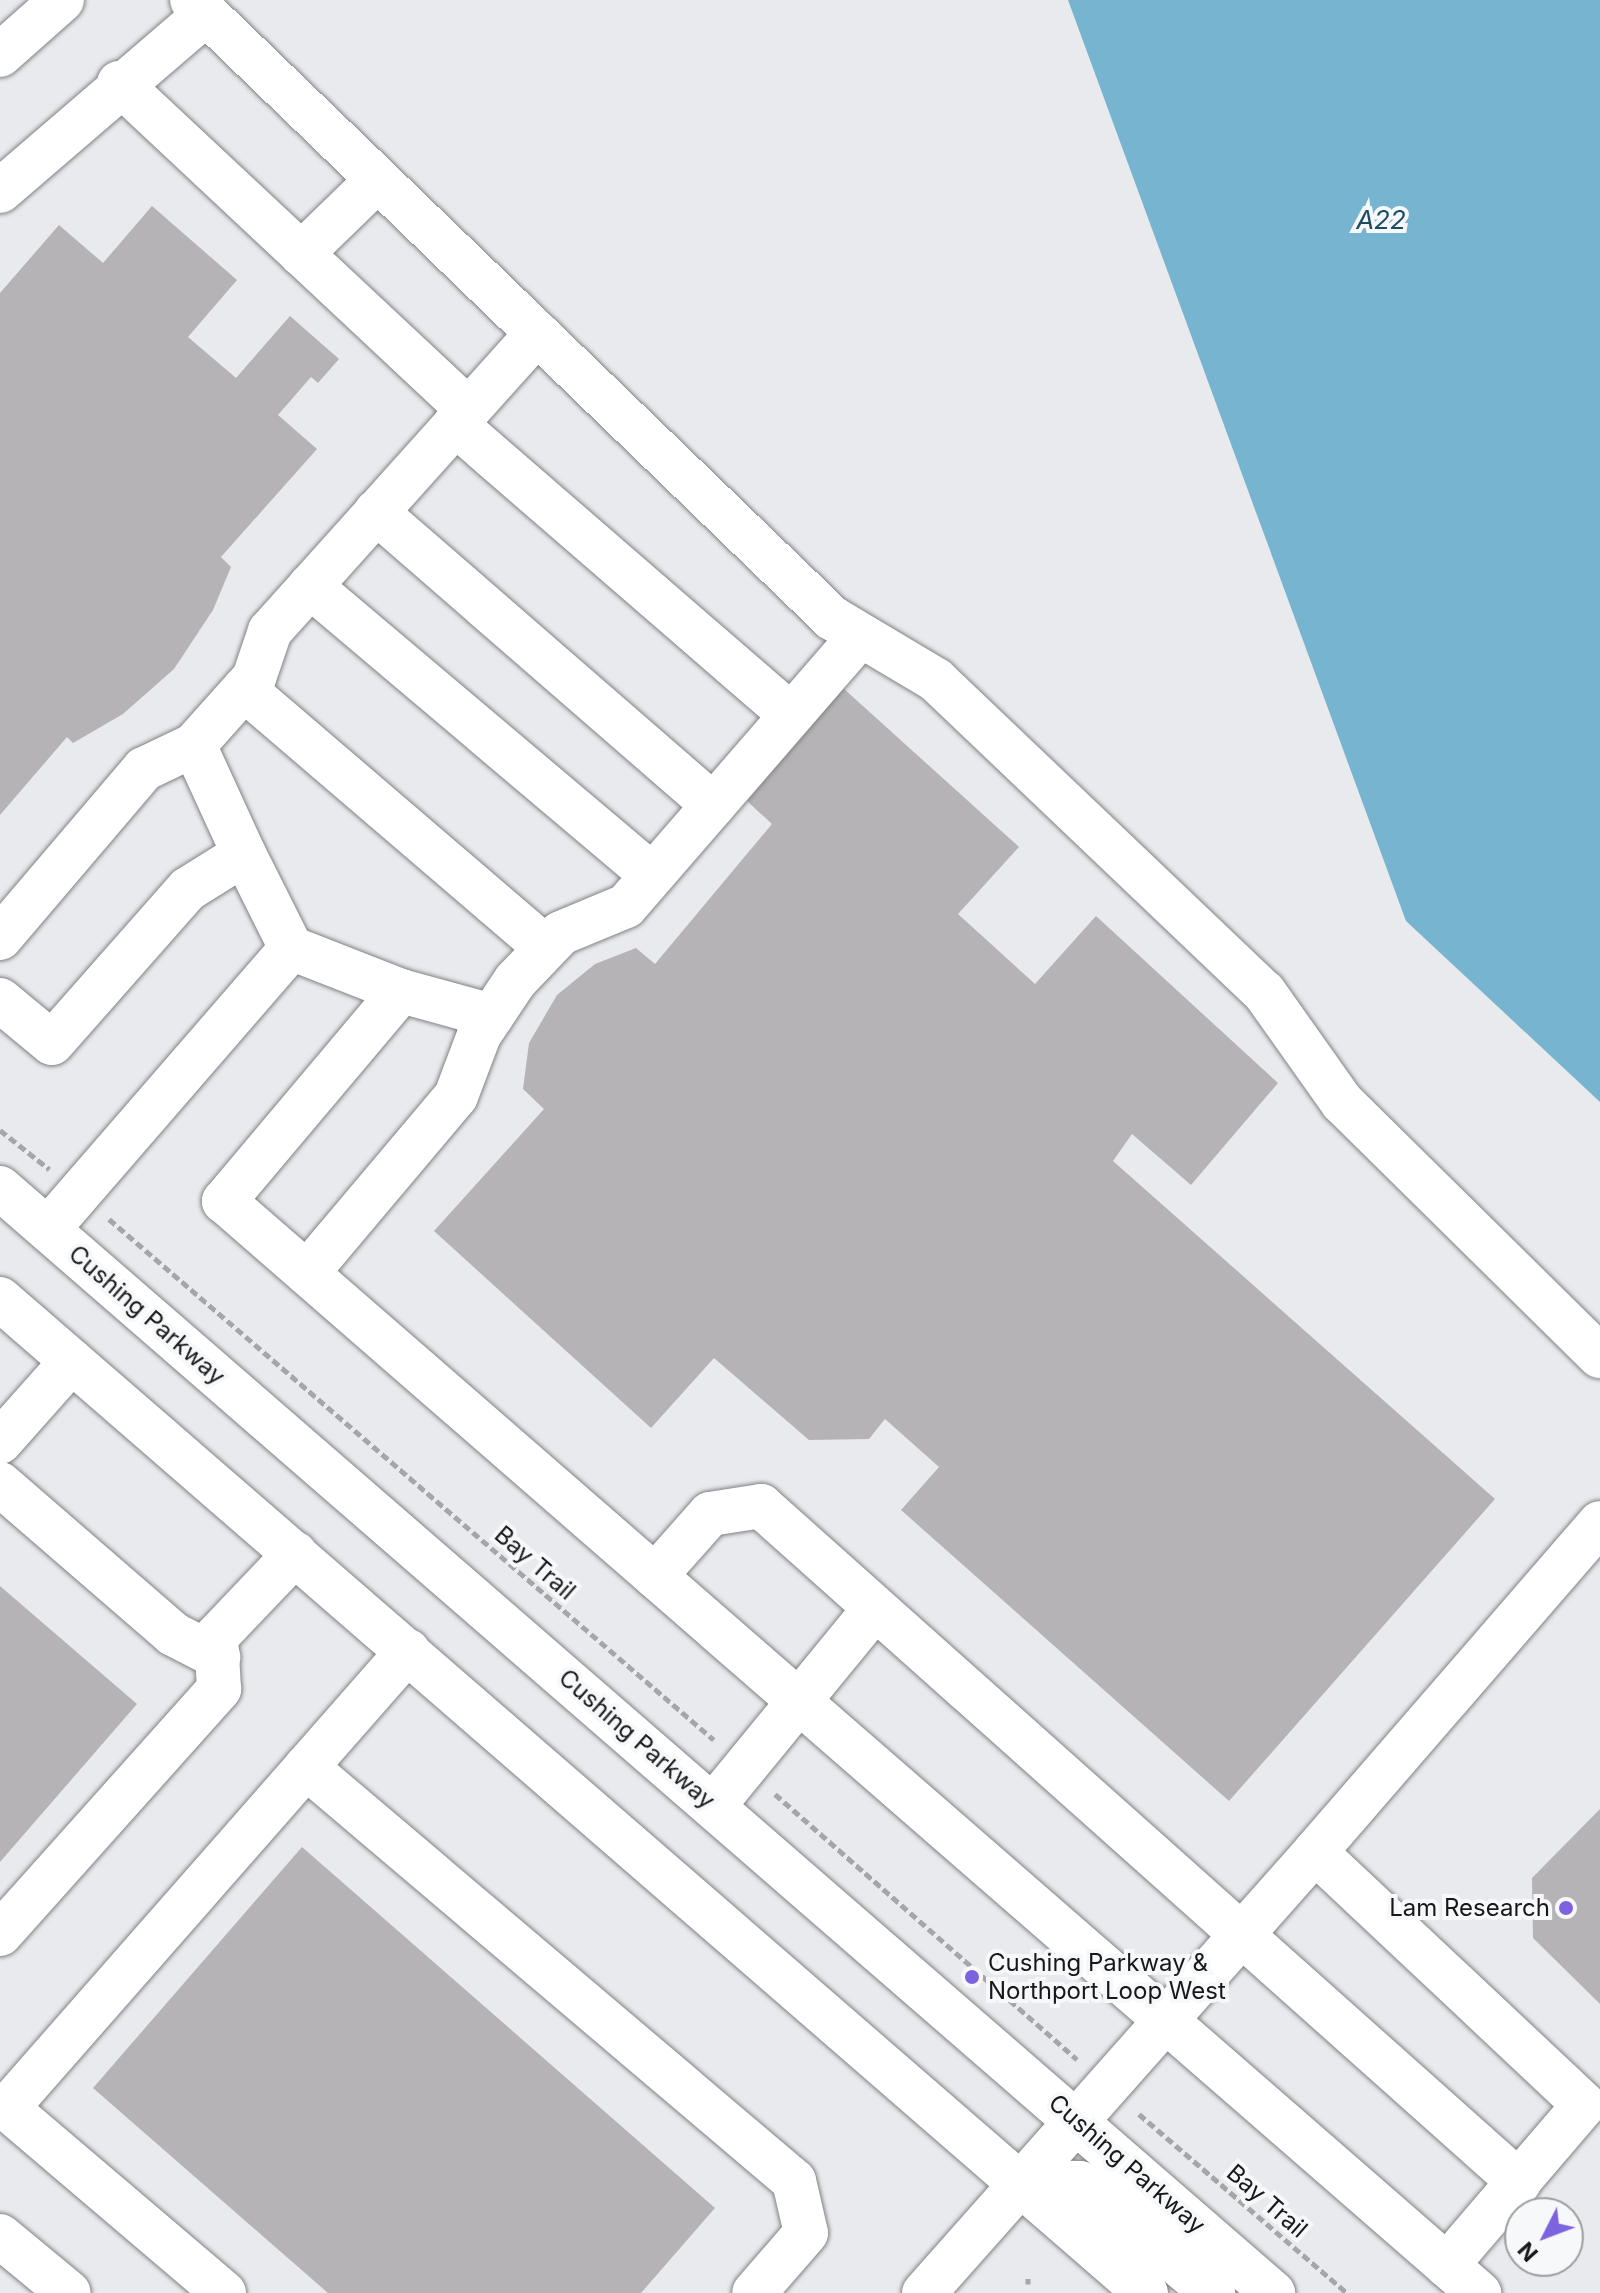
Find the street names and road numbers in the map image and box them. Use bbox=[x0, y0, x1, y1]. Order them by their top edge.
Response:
street label: Cushing Parkway bbox=[63, 1239, 231, 1391]
street label: Bay Trail bbox=[489, 1520, 581, 1606]
street label: Cushing Parkway bbox=[553, 1663, 721, 1815]
street label: Cushing Parkway bbox=[1043, 2088, 1211, 2240]
street label: Bay Trail bbox=[1221, 2158, 1313, 2244]

